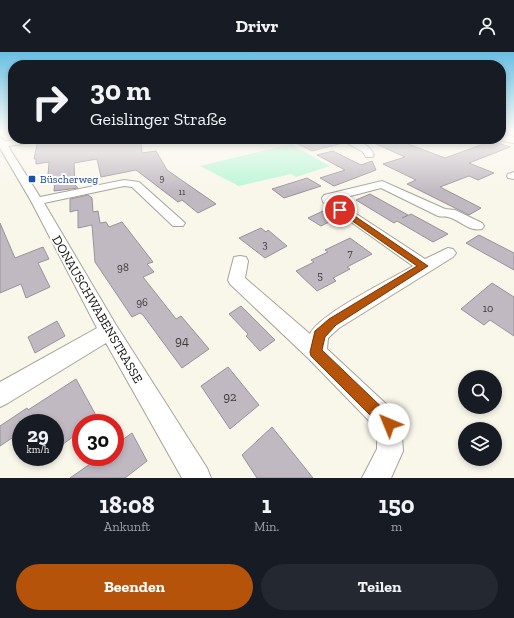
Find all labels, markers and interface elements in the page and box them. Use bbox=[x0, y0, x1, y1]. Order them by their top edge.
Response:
icon: back bbox=[16, 15, 38, 37]
text: Drivr bbox=[235, 15, 279, 37]
icon: person bbox=[476, 15, 498, 37]
text: 30 m bbox=[90, 74, 151, 107]
icon: right bbox=[24, 76, 76, 128]
text: Geislinger Straße bbox=[90, 108, 226, 130]
place label: Büscherweg bbox=[40, 173, 98, 186]
house number: 9 bbox=[160, 173, 165, 183]
marker: Büscherweg bbox=[27, 174, 37, 184]
house number: 11 bbox=[179, 187, 186, 197]
pin bbox=[323, 193, 357, 227]
icon: arrive bbox=[329, 199, 351, 221]
street label: DONAUSCHWABENSTRASSE bbox=[49, 233, 146, 386]
house number: 3 bbox=[262, 238, 268, 251]
house number: 7 bbox=[347, 247, 353, 260]
house number: 98 bbox=[117, 261, 129, 274]
house number: 5 bbox=[317, 269, 323, 282]
house number: 96 bbox=[136, 296, 148, 309]
house number: 10 bbox=[483, 302, 493, 315]
house number: 94 bbox=[175, 333, 189, 348]
map controls bbox=[458, 370, 502, 466]
button: search bbox=[458, 370, 502, 414]
house number: 92 bbox=[223, 389, 237, 404]
position arrow bbox=[368, 403, 410, 445]
speed limit sign: 30 bbox=[72, 414, 124, 466]
button: layers bbox=[458, 422, 502, 466]
text: 29 bbox=[27, 423, 49, 447]
text: km/h bbox=[27, 444, 49, 456]
text: 18:08 bbox=[99, 490, 155, 519]
text: 1 bbox=[262, 490, 271, 519]
text: 150 bbox=[379, 490, 415, 519]
text: Ankunft bbox=[104, 519, 150, 534]
text: Min. bbox=[254, 519, 279, 534]
text: m bbox=[391, 519, 402, 534]
button: Beenden bbox=[16, 564, 253, 610]
button: Teilen bbox=[261, 564, 498, 610]

